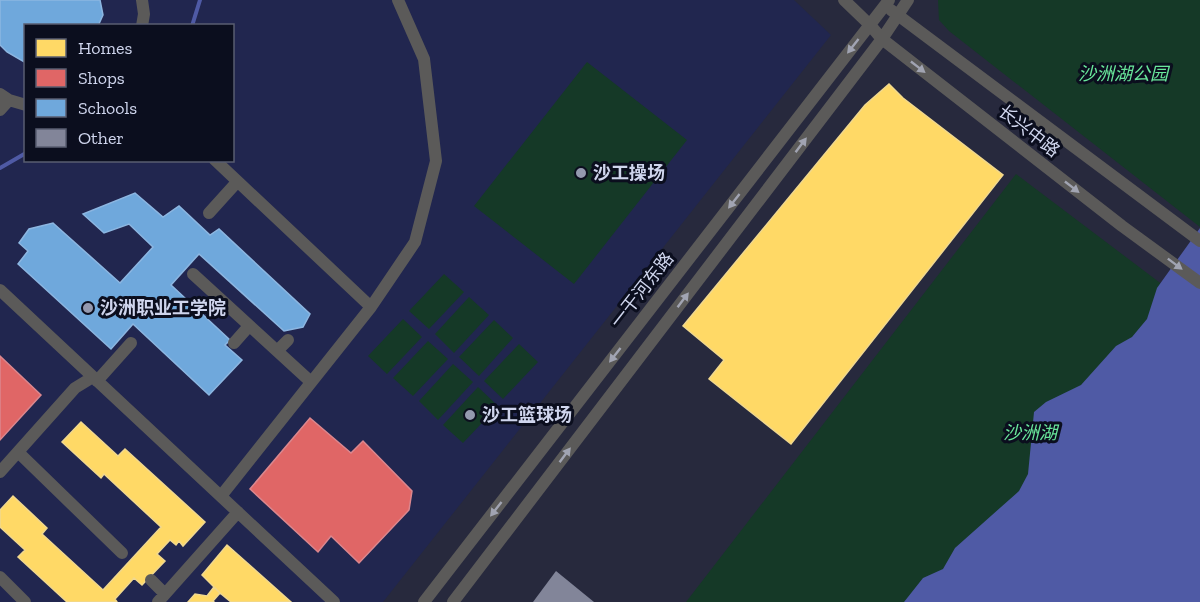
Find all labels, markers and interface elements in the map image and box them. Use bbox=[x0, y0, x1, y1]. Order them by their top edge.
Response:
legend bbox=[24, 24, 234, 162]
text: Homes bbox=[78, 37, 132, 59]
one-way arrow bbox=[848, 39, 860, 54]
one-way arrow bbox=[910, 61, 926, 73]
park label: 沙洲湖公园 bbox=[1078, 63, 1171, 85]
text: Shops bbox=[78, 67, 125, 89]
text: Schools bbox=[78, 97, 137, 119]
street label: 长兴中路 bbox=[994, 100, 1064, 162]
text: Other bbox=[78, 127, 124, 149]
one-way arrow bbox=[795, 137, 807, 153]
place label: 沙工操场 bbox=[593, 162, 665, 184]
marker: 沙工操场 bbox=[574, 166, 588, 180]
one-way arrow bbox=[1064, 181, 1080, 193]
one-way arrow bbox=[729, 193, 741, 208]
street label: 一干河东路 bbox=[606, 248, 678, 332]
one-way arrow bbox=[1167, 258, 1183, 270]
one-way arrow bbox=[677, 292, 689, 308]
place label: 沙洲职业工学院 bbox=[100, 297, 226, 319]
marker: 沙洲职业工学院 bbox=[81, 301, 95, 315]
one-way arrow bbox=[608, 347, 621, 363]
place label: 沙工篮球场 bbox=[482, 404, 572, 426]
marker: 沙工篮球场 bbox=[463, 408, 477, 422]
park label: 沙洲湖 bbox=[1003, 422, 1060, 444]
one-way arrow bbox=[559, 448, 571, 464]
one-way arrow bbox=[489, 501, 502, 517]

